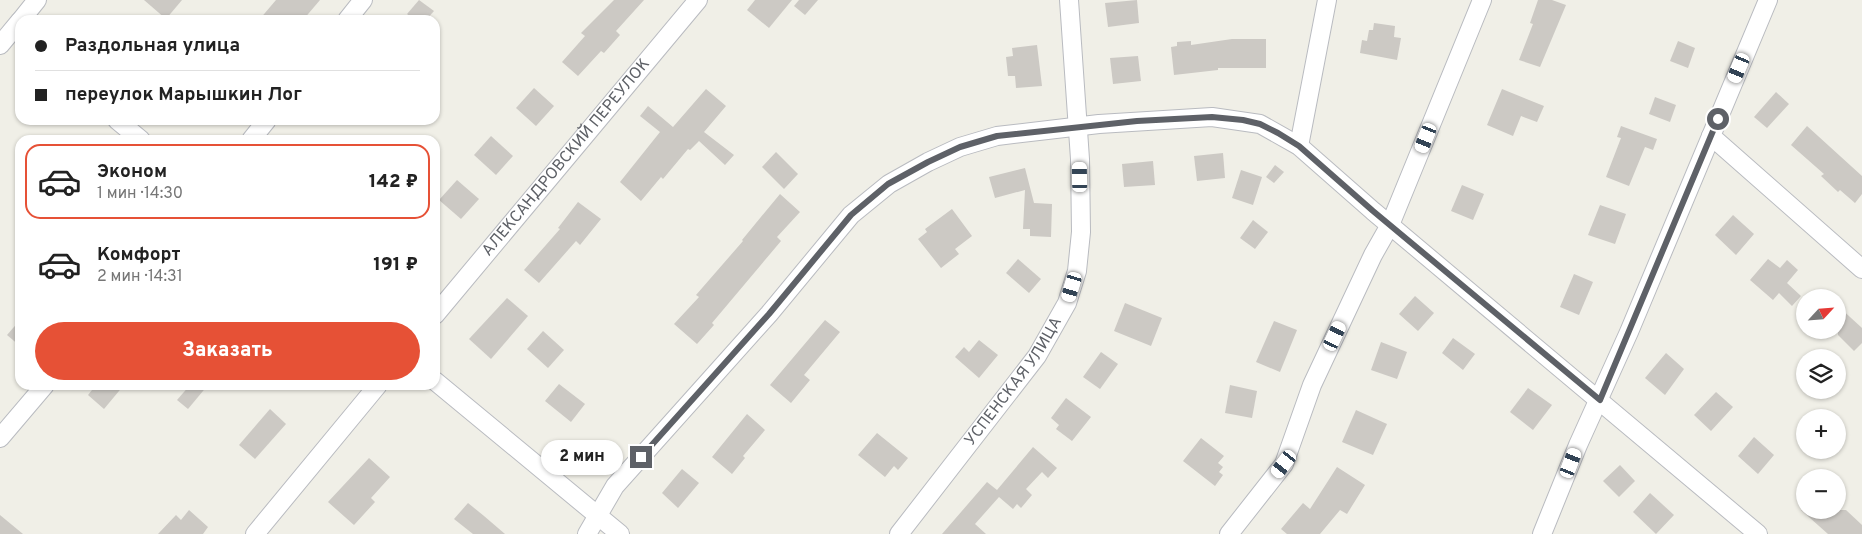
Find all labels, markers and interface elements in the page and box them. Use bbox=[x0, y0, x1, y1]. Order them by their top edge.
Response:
text: Раздольная улица bbox=[65, 34, 240, 58]
car bbox=[1726, 51, 1751, 85]
street label: АЛЕКСАНДРОВСКИЙ ПЕРЕУЛОК bbox=[478, 55, 655, 261]
text: переулок Марышкин Лог bbox=[65, 83, 302, 107]
route start bbox=[1707, 108, 1729, 130]
car bbox=[1413, 121, 1438, 155]
icon: car bbox=[37, 159, 82, 204]
text: Эконом bbox=[97, 160, 167, 184]
car bbox=[1072, 162, 1087, 192]
text: 142 ₽ bbox=[369, 170, 418, 194]
text: 1 мин · 14:30 bbox=[97, 184, 183, 204]
icon: car bbox=[37, 242, 82, 287]
text: Комфорт bbox=[97, 243, 180, 267]
text: 191 ₽ bbox=[373, 253, 418, 277]
text: 2 мин · 14:31 bbox=[97, 267, 183, 287]
car bbox=[1060, 270, 1083, 304]
north arrow bbox=[1796, 289, 1846, 339]
map controls bbox=[1796, 289, 1846, 519]
street label: УСПЕНСКАЯ УЛИЦА bbox=[961, 314, 1067, 450]
car bbox=[1321, 319, 1348, 353]
button: Заказать bbox=[35, 322, 420, 380]
button: layers bbox=[1796, 349, 1846, 399]
button: + bbox=[1796, 409, 1846, 459]
callout: 2 мин bbox=[541, 440, 624, 474]
route end bbox=[630, 446, 652, 468]
car bbox=[1558, 446, 1583, 480]
text: 2 мин bbox=[559, 447, 605, 467]
car bbox=[1268, 448, 1299, 480]
button: − bbox=[1796, 469, 1846, 519]

